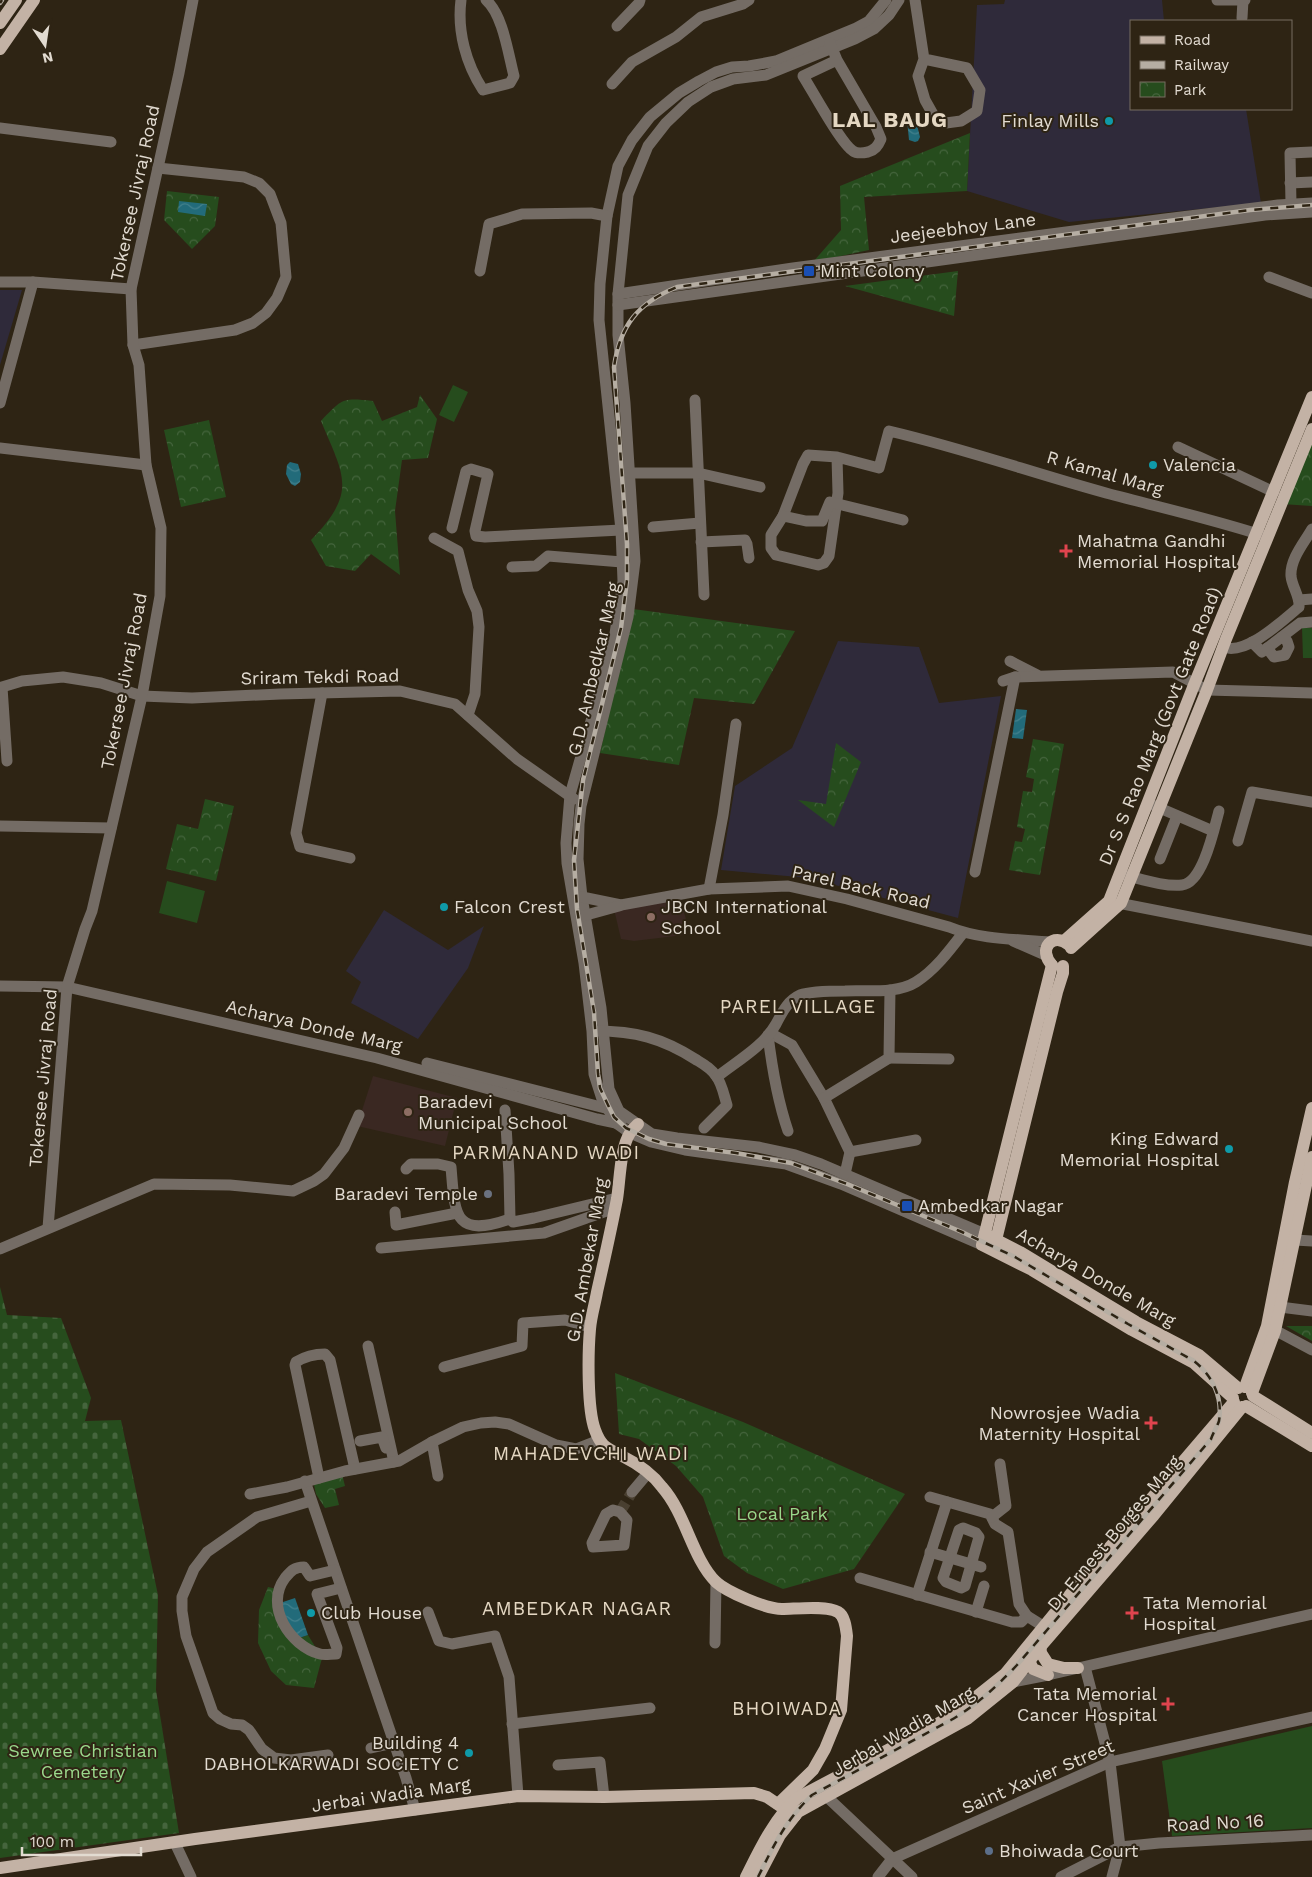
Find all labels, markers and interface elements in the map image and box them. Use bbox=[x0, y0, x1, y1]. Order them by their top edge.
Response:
north arrow bbox=[20, 20, 70, 70]
legend bbox=[1130, 20, 1292, 110]
text: Road bbox=[1174, 31, 1211, 49]
text: N bbox=[41, 49, 55, 67]
text: Railway bbox=[1174, 56, 1229, 74]
text: Park bbox=[1174, 81, 1207, 99]
street label: Tokersee Jivraj Road bbox=[106, 103, 163, 283]
district label: LAL BAUG bbox=[832, 107, 948, 132]
place label: Finlay Mills bbox=[1001, 110, 1099, 131]
marker: Finlay Mills bbox=[1103, 115, 1115, 127]
street label: Jeejeebhoy Lane bbox=[889, 208, 1037, 247]
place label: Mint Colony bbox=[820, 260, 925, 281]
marker: Mint Colony bbox=[802, 264, 816, 278]
street label: R Kamal Marg bbox=[1045, 446, 1166, 499]
place label: Valencia bbox=[1163, 454, 1236, 475]
marker: Valencia bbox=[1147, 459, 1159, 471]
place label: Mahatma Gandhi Memorial Hospital bbox=[1077, 530, 1237, 572]
marker: Mahatma Gandhi Memorial Hospital bbox=[1059, 544, 1073, 558]
street label: G.D. Ambedkar Marg bbox=[563, 580, 624, 758]
street label: Dr S S Rao Marg (Govt Gate Road) bbox=[1094, 584, 1225, 868]
street label: Tokersee Jivraj Road bbox=[96, 591, 151, 771]
street label: Sriram Tekdi Road bbox=[240, 665, 400, 688]
street label: Parel Back Road bbox=[790, 860, 932, 913]
place label: Falcon Crest bbox=[454, 896, 565, 917]
place label: JBCN International School bbox=[661, 896, 828, 938]
marker: Falcon Crest bbox=[438, 901, 450, 913]
marker: JBCN International School bbox=[645, 911, 657, 923]
street label: Tokersee Jivraj Road bbox=[24, 988, 61, 1168]
street label: Acharya Donde Marg bbox=[224, 995, 405, 1056]
district label: PAREL VILLAGE bbox=[720, 995, 876, 1018]
place label: Baradevi Municipal School bbox=[418, 1091, 568, 1133]
marker: Baradevi Municipal School bbox=[402, 1106, 414, 1118]
place label: King Edward Memorial Hospital bbox=[1059, 1128, 1219, 1170]
district label: PARMANAND WADI bbox=[452, 1141, 640, 1164]
marker: King Edward Memorial Hospital bbox=[1223, 1143, 1235, 1155]
street label: G.D. Ambekar Marg bbox=[562, 1176, 611, 1344]
place label: Baradevi Temple bbox=[334, 1183, 478, 1204]
marker: Baradevi Temple bbox=[482, 1188, 494, 1200]
place label: Ambedkar Nagar bbox=[918, 1195, 1064, 1216]
marker: Ambedkar Nagar bbox=[900, 1199, 914, 1213]
street label: Acharya Donde Marg bbox=[1013, 1222, 1180, 1331]
place label: Nowrosjee Wadia Maternity Hospital bbox=[979, 1402, 1140, 1444]
marker: Nowrosjee Wadia Maternity Hospital bbox=[1144, 1416, 1158, 1430]
district label: MAHADEVCHI WADI bbox=[493, 1442, 689, 1465]
street label: Dr Ernest Borges Marg bbox=[1042, 1450, 1185, 1615]
park label: Local Park bbox=[736, 1503, 828, 1524]
place label: Tata Memorial Hospital bbox=[1143, 1592, 1267, 1634]
district label: AMBEDKAR NAGAR bbox=[482, 1597, 672, 1620]
place label: Club House bbox=[321, 1602, 422, 1623]
marker: Tata Memorial Hospital bbox=[1125, 1606, 1139, 1620]
marker: Club House bbox=[305, 1607, 317, 1619]
street label: Jerbai Wadia Marg bbox=[828, 1681, 978, 1780]
place label: Tata Memorial Cancer Hospital bbox=[1017, 1683, 1157, 1725]
district label: BHOIWADA bbox=[732, 1697, 842, 1720]
marker: Tata Memorial Cancer Hospital bbox=[1161, 1697, 1175, 1711]
place label: Building 4 DABHOLKARWADI SOCIETY C bbox=[204, 1732, 459, 1774]
street label: Saint Xavier Street bbox=[959, 1735, 1117, 1818]
park label: Sewree Christian Cemetery bbox=[8, 1740, 158, 1782]
marker: Building 4 DABHOLKARWADI SOCIETY C bbox=[463, 1747, 475, 1759]
street label: Jerbai Wadia Marg bbox=[310, 1773, 472, 1816]
street label: Road No 16 bbox=[1166, 1809, 1264, 1836]
scale bar bbox=[22, 1824, 141, 1856]
text: 100 m bbox=[30, 1833, 74, 1851]
place label: Bhoiwada Court bbox=[999, 1840, 1139, 1861]
marker: Bhoiwada Court bbox=[983, 1845, 995, 1857]

